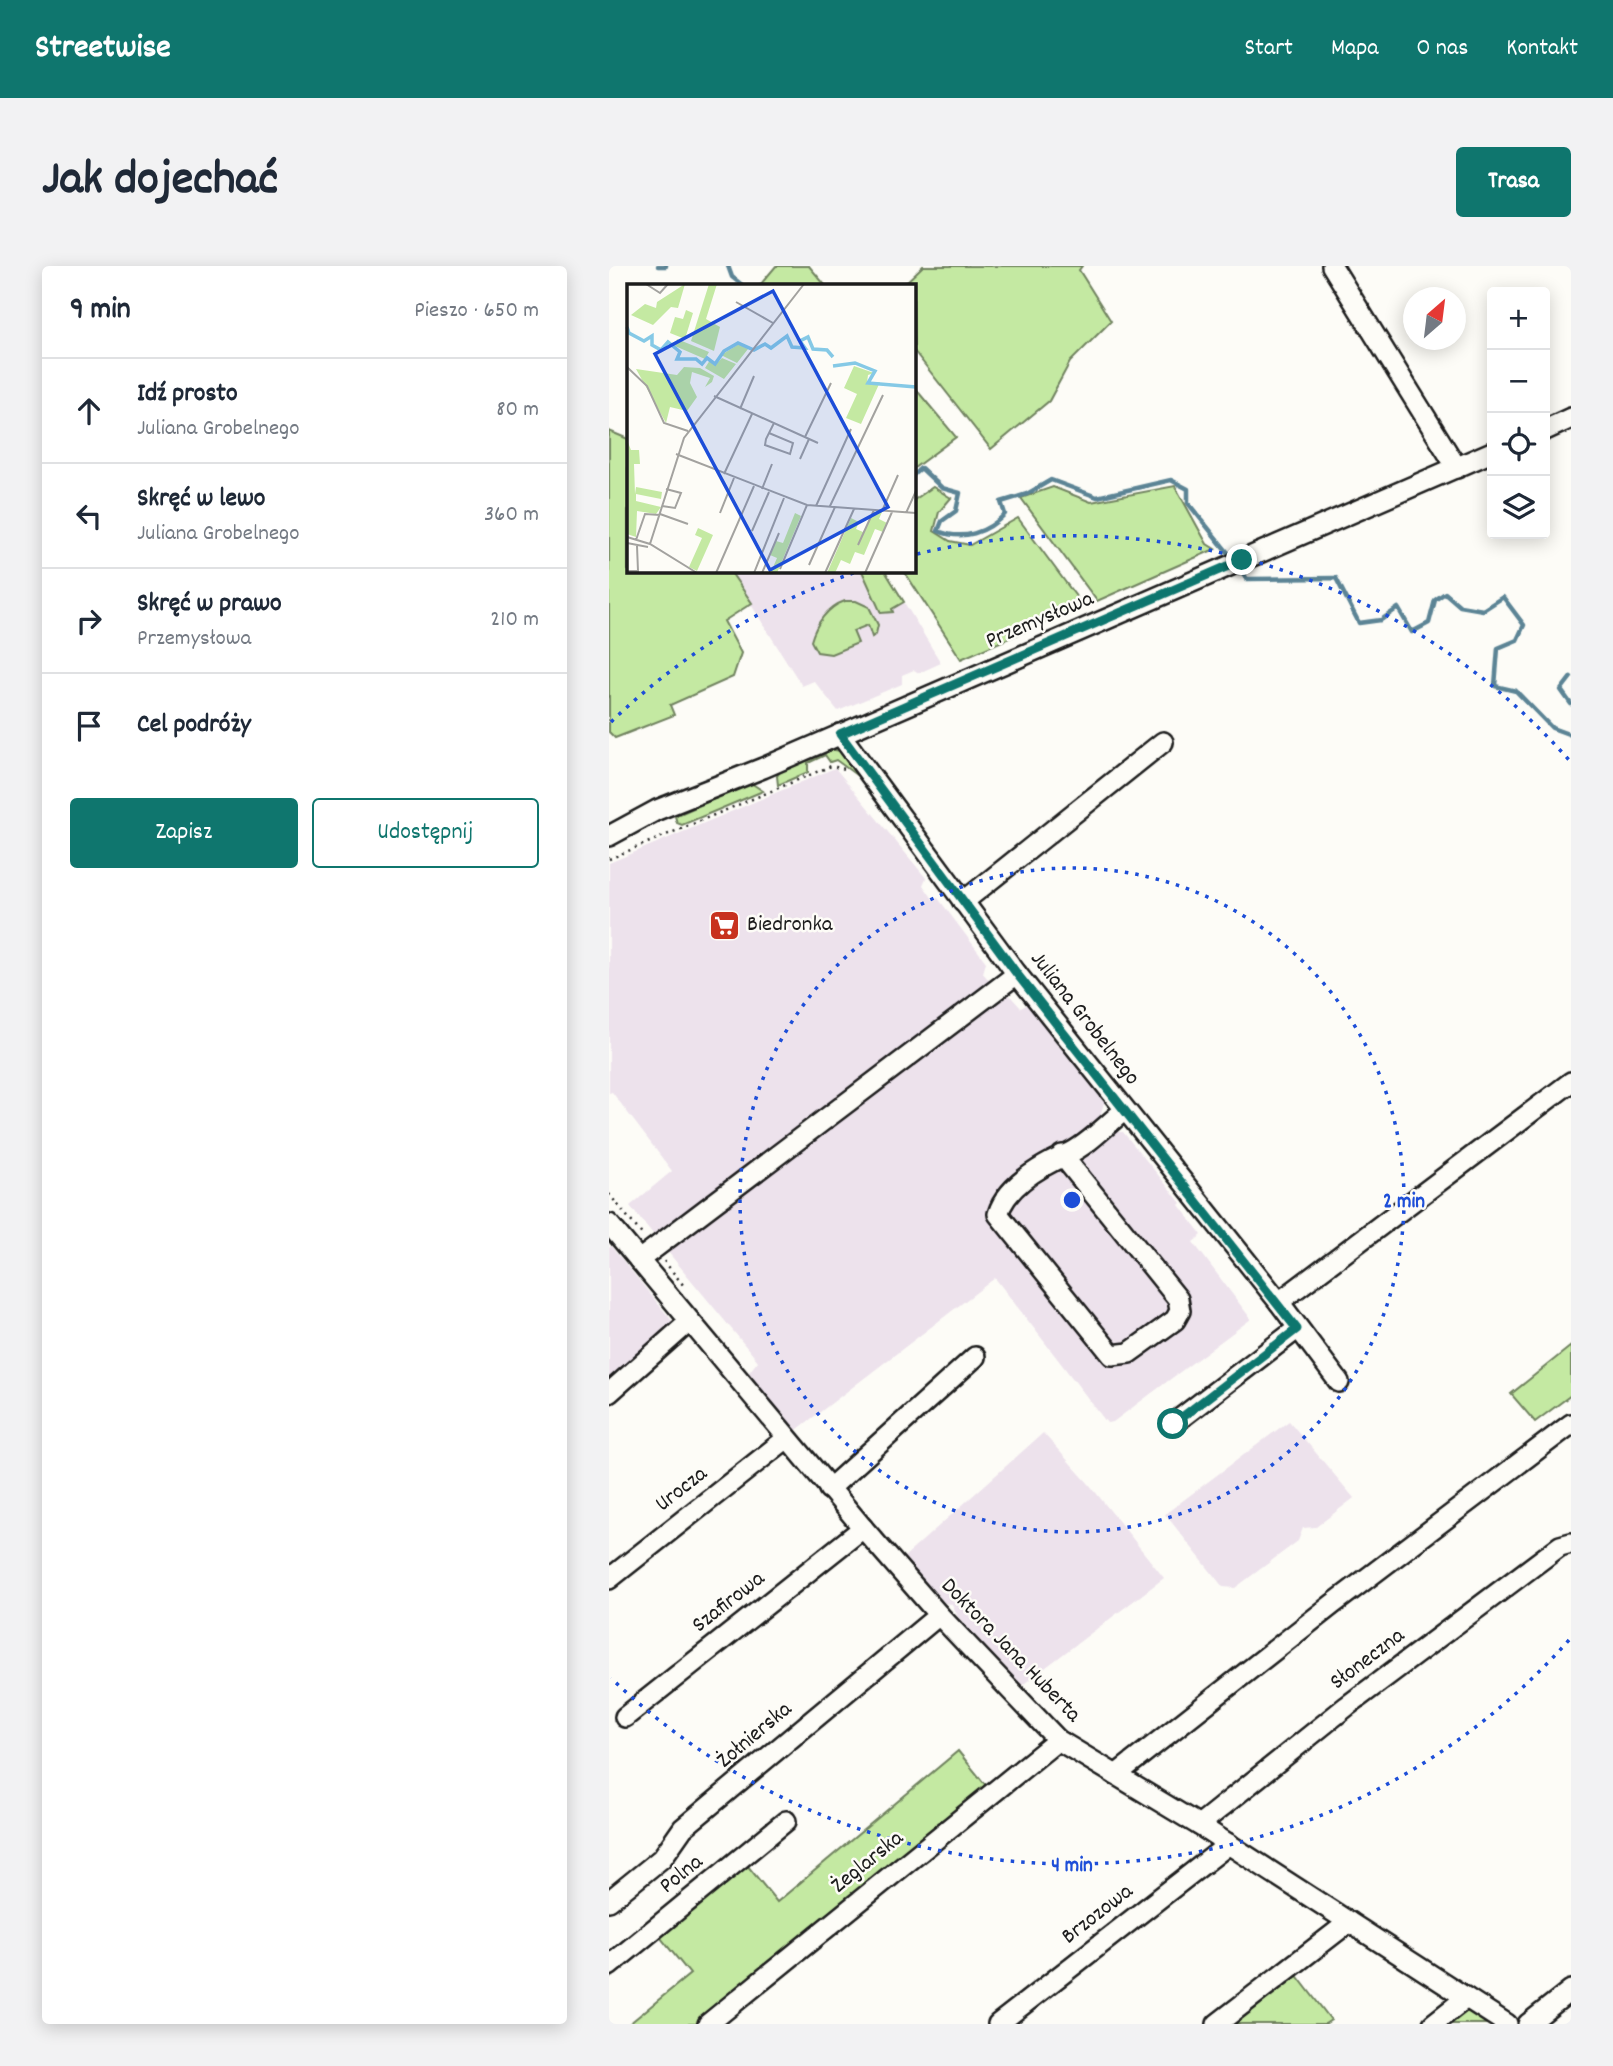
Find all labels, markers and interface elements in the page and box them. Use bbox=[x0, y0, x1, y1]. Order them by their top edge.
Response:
text: Streetwise bbox=[35, 26, 171, 73]
text: Start bbox=[1244, 32, 1293, 66]
text: Mapa bbox=[1331, 32, 1379, 66]
text: O nas bbox=[1417, 32, 1468, 66]
text: Kontakt bbox=[1506, 32, 1578, 66]
text: Jak dojechać bbox=[42, 147, 278, 217]
button: Trasa bbox=[1456, 147, 1571, 217]
inset map bbox=[627, 284, 915, 572]
north arrow bbox=[1403, 287, 1466, 350]
map controls bbox=[1487, 287, 1550, 539]
button: + bbox=[1487, 287, 1550, 350]
text: 9 min bbox=[70, 290, 131, 333]
text: Pieszo · 650 m bbox=[414, 295, 539, 328]
button: − bbox=[1487, 350, 1550, 413]
text: Idź prosto bbox=[137, 376, 238, 413]
icon: ahead bbox=[70, 392, 108, 430]
text: 80 m bbox=[496, 394, 539, 427]
text: Juliana Grobelnego bbox=[137, 413, 299, 446]
button: locate bbox=[1487, 413, 1550, 476]
button: layers bbox=[1487, 476, 1550, 539]
text: Skręć w lewo bbox=[137, 481, 265, 518]
icon: left bbox=[70, 497, 108, 535]
text: 360 m bbox=[484, 499, 539, 532]
text: Juliana Grobelnego bbox=[137, 518, 299, 551]
route end bbox=[1226, 544, 1257, 575]
street label: Przemysłowa bbox=[981, 583, 1100, 659]
text: Skręć w prawo bbox=[137, 586, 281, 623]
icon: right bbox=[70, 602, 108, 640]
text: 210 m bbox=[490, 604, 539, 637]
text: Przemysłowa bbox=[137, 623, 251, 656]
icon: arrive bbox=[70, 707, 108, 745]
text: Cel podróży bbox=[137, 707, 251, 744]
button: Zapisz bbox=[70, 798, 298, 868]
button: Udostępnij bbox=[312, 798, 539, 868]
supermarket icon: Biedronka bbox=[707, 908, 741, 942]
place label: Biedronka bbox=[747, 909, 834, 942]
street label: Juliana Grobelnego bbox=[1021, 945, 1147, 1093]
centre of rings bbox=[1060, 1188, 1084, 1212]
text: 2 min bbox=[1383, 1188, 1425, 1218]
route start bbox=[1157, 1408, 1188, 1439]
street label: Urocza bbox=[649, 1458, 716, 1521]
street label: Szafirowa bbox=[685, 1563, 773, 1642]
street label: Doktora Jana Huberta bbox=[932, 1571, 1089, 1732]
street label: Słoneczna bbox=[1324, 1620, 1413, 1699]
street label: Żołnierska bbox=[710, 1694, 801, 1777]
street label: Żeglarska bbox=[825, 1823, 912, 1903]
street label: Polna bbox=[653, 1846, 712, 1903]
text: 4 min bbox=[1051, 1852, 1093, 1882]
street label: Brzozowa bbox=[1055, 1876, 1142, 1954]

